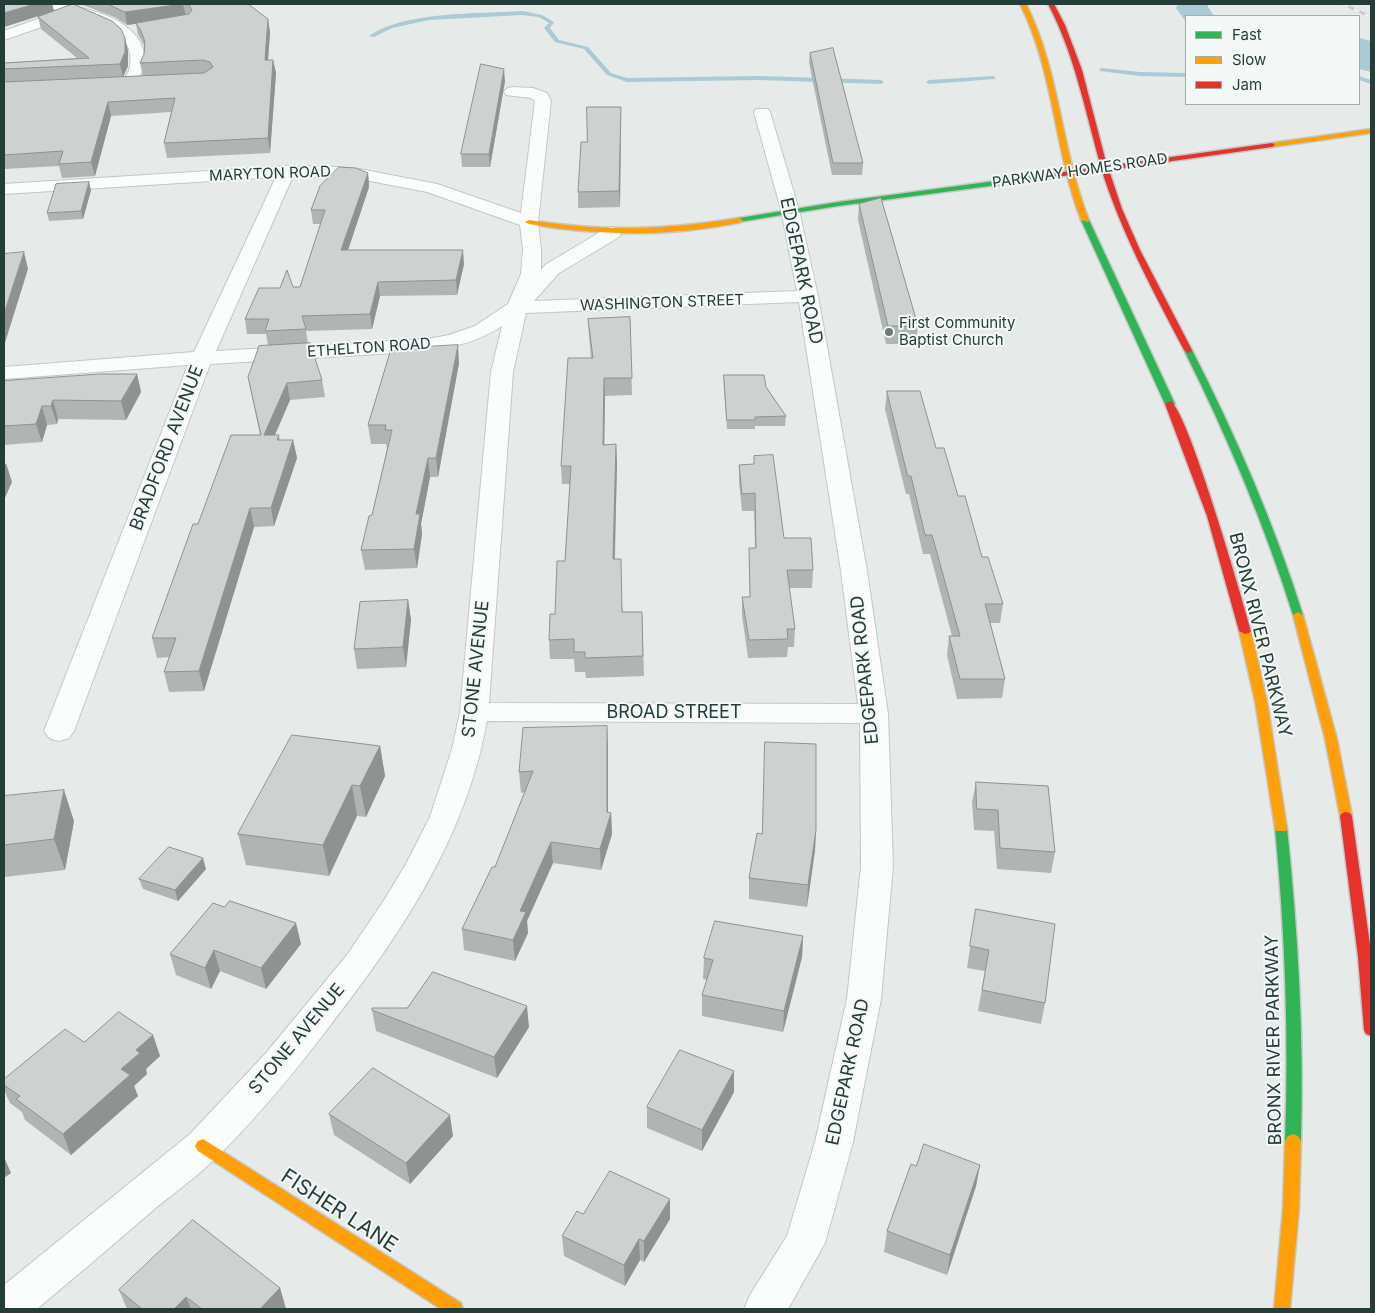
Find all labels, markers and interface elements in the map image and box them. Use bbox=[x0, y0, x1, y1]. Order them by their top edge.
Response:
legend bbox=[1185, 15, 1360, 105]
text: Fast bbox=[1232, 25, 1262, 44]
text: Slow bbox=[1232, 50, 1266, 69]
text: Jam bbox=[1232, 75, 1262, 94]
street label: PARKWAY HOMES ROAD bbox=[991, 150, 1169, 192]
street label: MARYTON ROAD bbox=[209, 163, 331, 185]
street label: EDGEPARK ROAD bbox=[775, 196, 827, 346]
street label: WASHINGTON STREET bbox=[580, 291, 744, 315]
place label: First Community Baptist Church bbox=[899, 314, 1015, 349]
marker: First Community Baptist Church bbox=[883, 326, 895, 338]
street label: ETHELTON ROAD bbox=[307, 335, 431, 361]
street label: BRADFORD AVENUE bbox=[126, 362, 208, 534]
street label: BRONX RIVER PARKWAY bbox=[1224, 530, 1296, 740]
street label: EDGEPARK ROAD bbox=[846, 595, 884, 745]
street label: STONE AVENUE bbox=[458, 599, 494, 739]
street label: BROAD STREET bbox=[607, 702, 741, 724]
street label: BRONX RIVER PARKWAY bbox=[1261, 935, 1287, 1145]
street label: STONE AVENUE bbox=[244, 979, 350, 1099]
street label: EDGEPARK ROAD bbox=[822, 997, 874, 1147]
street label: FISHER LANE bbox=[276, 1164, 402, 1258]

